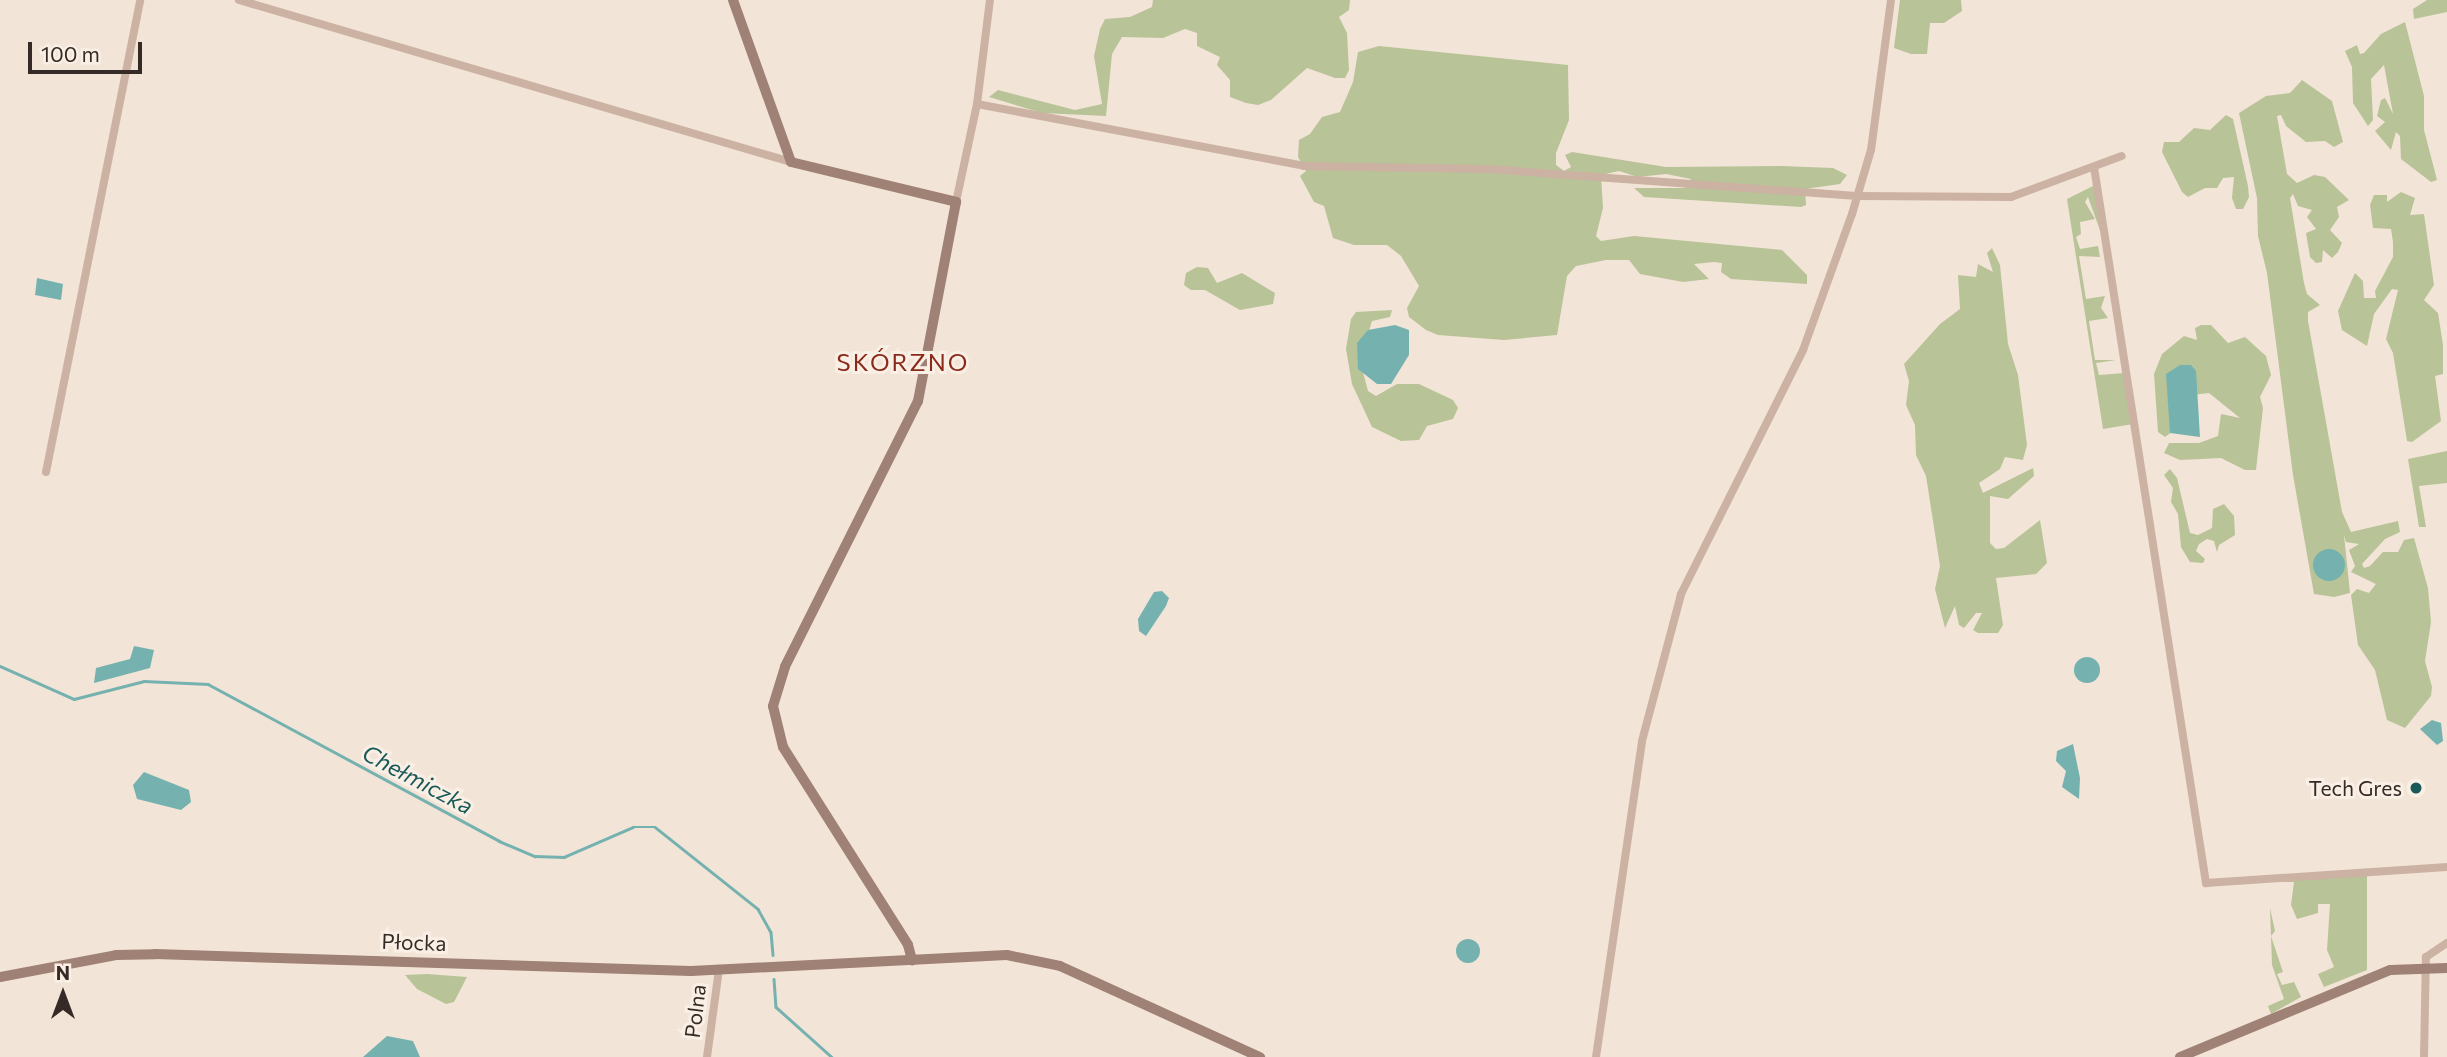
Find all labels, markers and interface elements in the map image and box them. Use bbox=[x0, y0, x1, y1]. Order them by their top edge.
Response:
scale bar bbox=[32, 28, 145, 72]
text: 100 m bbox=[41, 41, 100, 66]
district label: SKÓRZNO bbox=[837, 348, 969, 376]
water label: Chełmiczka bbox=[358, 738, 478, 820]
place label: Tech Gres bbox=[2309, 775, 2402, 801]
marker: Tech Gres bbox=[2408, 780, 2424, 796]
street label: Płocka bbox=[381, 928, 447, 956]
north arrow bbox=[28, 959, 98, 1029]
text: N bbox=[56, 961, 70, 984]
street label: Polna bbox=[679, 983, 711, 1039]

